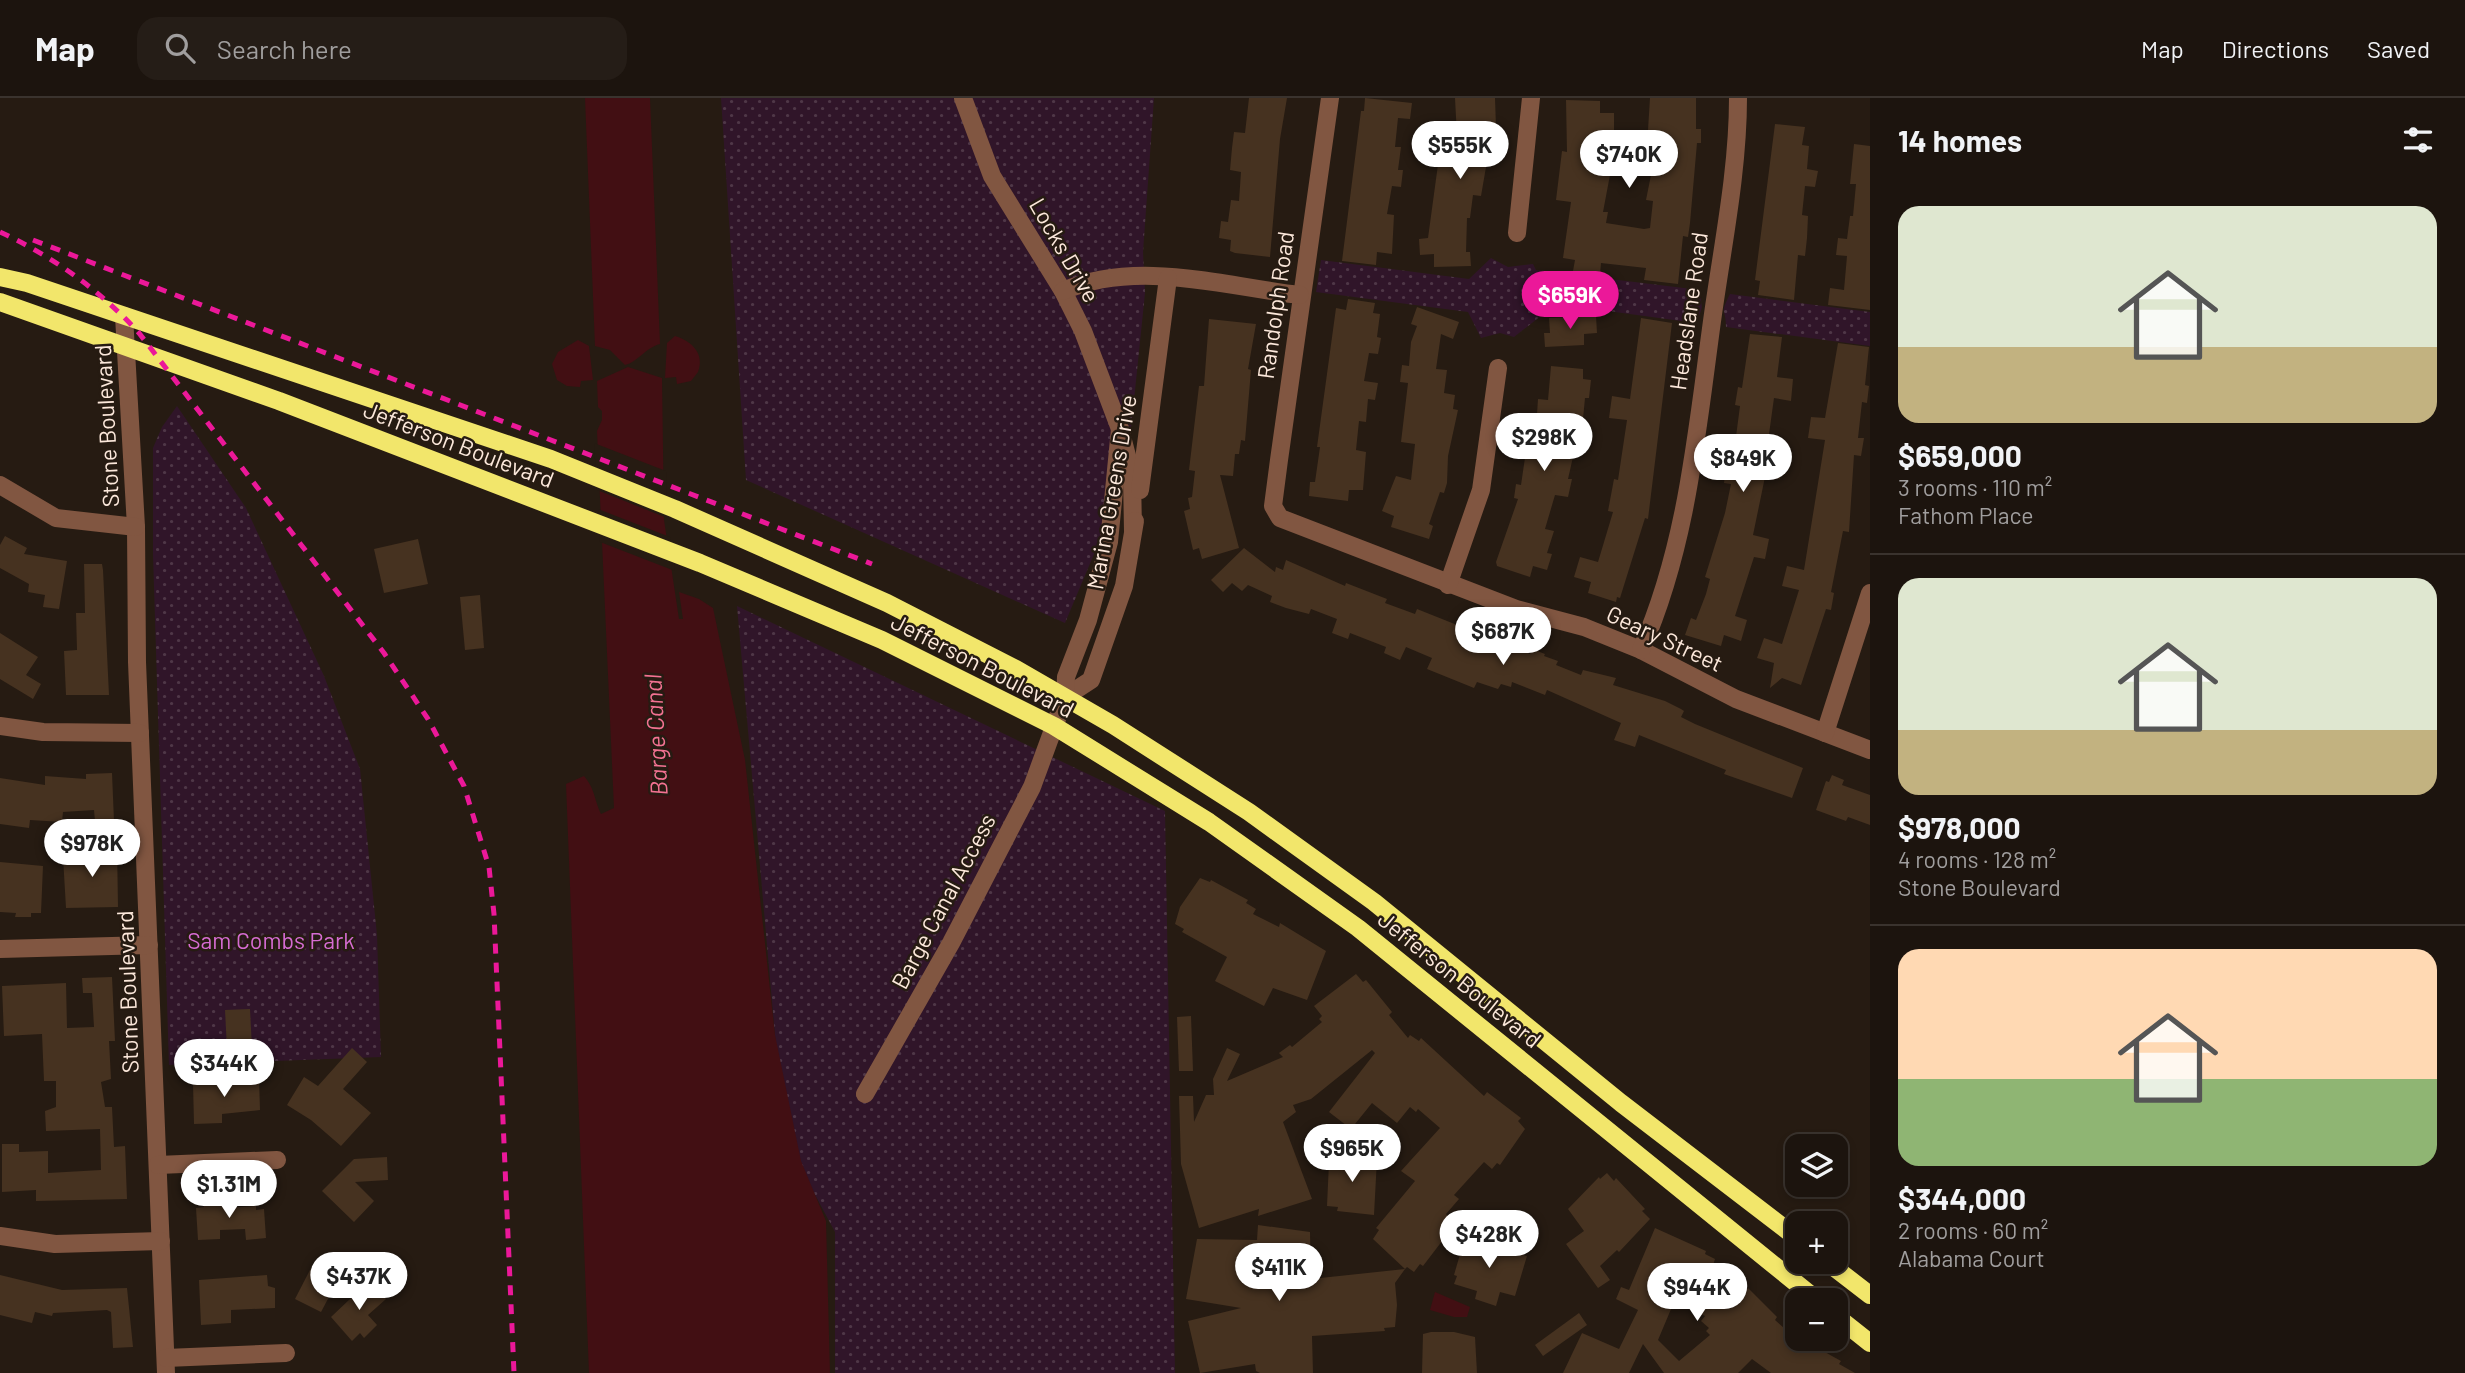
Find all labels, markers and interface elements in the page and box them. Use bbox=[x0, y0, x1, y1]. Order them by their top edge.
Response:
search box bbox=[137, 17, 627, 80]
text: Map bbox=[35, 28, 95, 68]
icon: search bbox=[161, 29, 199, 67]
text: Search here bbox=[217, 33, 352, 64]
text: Map bbox=[2141, 34, 2184, 63]
text: Directions bbox=[2222, 34, 2329, 63]
text: Saved bbox=[2367, 34, 2430, 63]
icon: filters bbox=[2399, 121, 2437, 159]
pin: $555K bbox=[1411, 122, 1509, 181]
text: 14 homes bbox=[1898, 122, 2022, 158]
text: $555K bbox=[1428, 130, 1492, 158]
pin: $740K bbox=[1580, 130, 1678, 190]
text: $740K bbox=[1596, 139, 1662, 167]
street label: Locks Drive bbox=[1024, 193, 1106, 307]
street label: Randolph Road bbox=[1251, 229, 1299, 381]
street label: Headslane Road bbox=[1663, 230, 1713, 392]
icon: home bbox=[2105, 252, 2231, 378]
pin: $659K bbox=[1521, 272, 1619, 331]
text: $659K bbox=[1538, 280, 1602, 308]
street label: Stone Boulevard bbox=[88, 344, 124, 508]
street label: Marina Greens Drive bbox=[1080, 392, 1142, 592]
street label: Jefferson Boulevard bbox=[360, 395, 558, 493]
pin: $298K bbox=[1495, 414, 1593, 473]
text: $298K bbox=[1511, 422, 1577, 450]
pin: $849K bbox=[1694, 434, 1792, 494]
text: $659,000 bbox=[1898, 437, 2022, 473]
text: $849K bbox=[1710, 443, 1776, 471]
text: 3 rooms · 110 m² bbox=[1898, 473, 2052, 501]
text: Fathom Place bbox=[1898, 501, 2034, 529]
street label: Geary Street bbox=[1602, 599, 1728, 677]
street label: Jefferson Boulevard bbox=[887, 607, 1079, 723]
pin: $687K bbox=[1454, 608, 1552, 667]
text: $687K bbox=[1471, 616, 1535, 644]
icon: home bbox=[2105, 624, 2231, 750]
water label: Barge Canal bbox=[637, 673, 673, 797]
street label: Barge Canal Access bbox=[885, 809, 1001, 993]
text: $978,000 bbox=[1898, 809, 2021, 845]
pin: $978K bbox=[43, 820, 141, 879]
text: $978K bbox=[60, 828, 124, 856]
text: 4 rooms · 128 m² bbox=[1898, 845, 2056, 873]
text: Stone Boulevard bbox=[1898, 873, 2061, 901]
street label: Jefferson Boulevard bbox=[1373, 905, 1547, 1053]
street label: Stone Boulevard bbox=[110, 910, 144, 1074]
park label: Sam Combs Park bbox=[187, 926, 355, 954]
icon: home bbox=[2105, 995, 2231, 1121]
pin: $344K bbox=[175, 1040, 273, 1099]
text: $344K bbox=[190, 1048, 258, 1076]
pin: $965K bbox=[1303, 1124, 1401, 1184]
text: $965K bbox=[1320, 1133, 1384, 1161]
map controls bbox=[1785, 1134, 1848, 1351]
button: layers bbox=[1785, 1134, 1848, 1197]
pin: $1.31M bbox=[172, 1160, 286, 1220]
text: $1.31M bbox=[197, 1169, 261, 1197]
text: $344,000 bbox=[1898, 1180, 2026, 1216]
pin: $428K bbox=[1440, 1210, 1538, 1270]
button: + bbox=[1785, 1211, 1848, 1274]
text: 2 rooms · 60 m² bbox=[1898, 1216, 2048, 1244]
text: $428K bbox=[1456, 1219, 1522, 1247]
pin: $411K bbox=[1230, 1244, 1328, 1303]
text: Alabama Court bbox=[1898, 1244, 2045, 1272]
pin: $437K bbox=[310, 1252, 408, 1312]
text: $411K bbox=[1251, 1252, 1307, 1280]
text: $437K bbox=[326, 1261, 392, 1289]
pin: $944K bbox=[1648, 1264, 1746, 1323]
text: $944K bbox=[1663, 1272, 1731, 1300]
button: − bbox=[1785, 1288, 1848, 1351]

